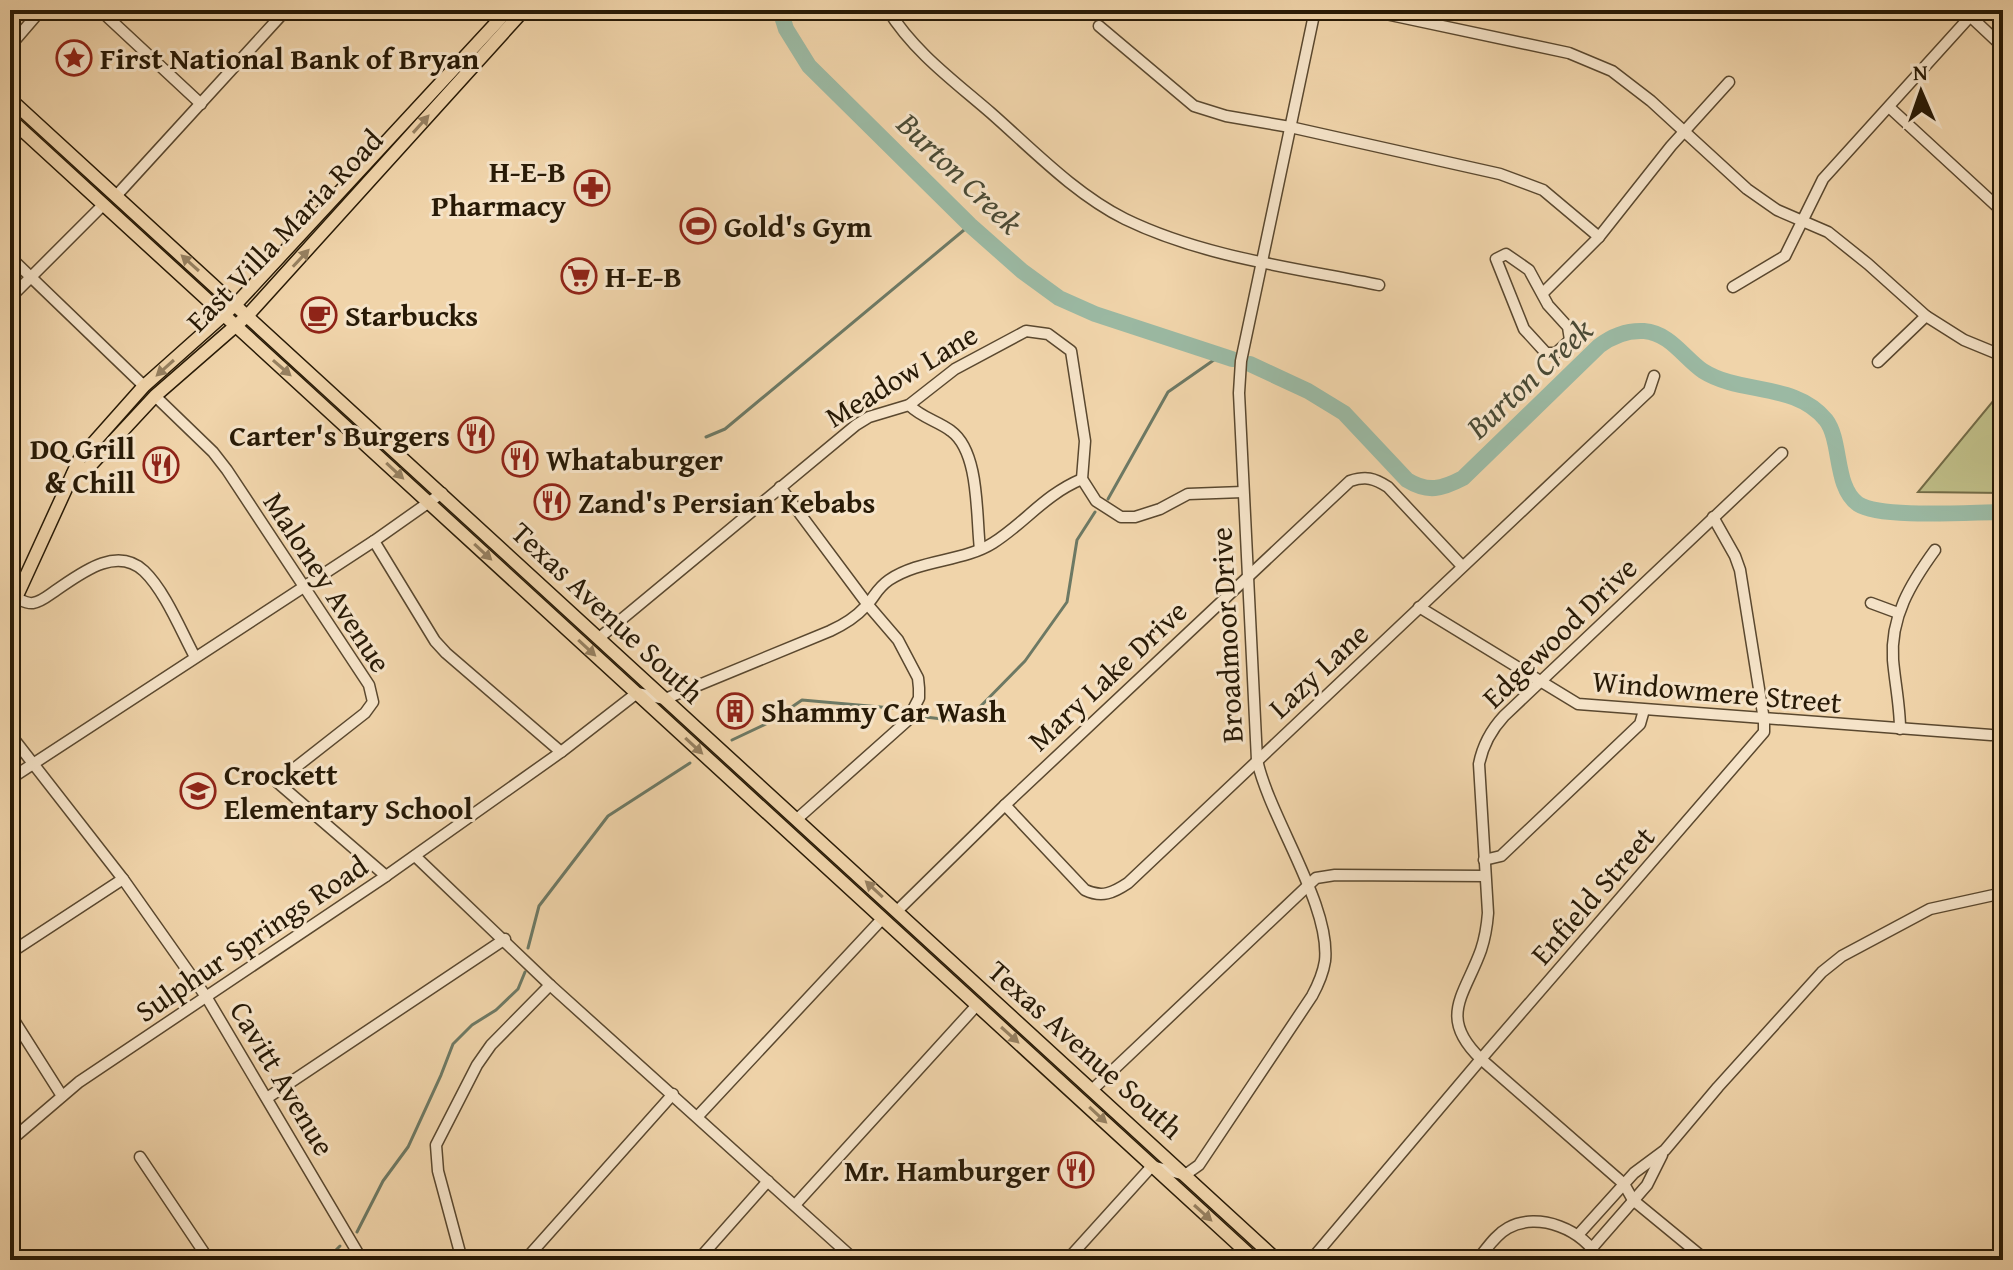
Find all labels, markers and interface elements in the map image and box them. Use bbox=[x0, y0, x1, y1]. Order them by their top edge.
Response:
place label: First National Bank of Bryan bbox=[100, 36, 480, 80]
place icon: First National Bank of Bryan bbox=[55, 39, 93, 77]
north arrow bbox=[1881, 52, 1961, 132]
text: N bbox=[1912, 56, 1928, 88]
water label: Burton Creek bbox=[886, 100, 1034, 245]
one-way arrow bbox=[411, 114, 429, 133]
street label: East Villa Maria Road bbox=[175, 119, 393, 341]
place label: H-E-B Pharmacy bbox=[431, 149, 567, 227]
pharmacy icon: H-E-B Pharmacy bbox=[573, 169, 611, 207]
place label: Gold's Gym bbox=[724, 204, 872, 248]
sports icon: Gold's Gym bbox=[679, 207, 717, 245]
one-way arrow bbox=[292, 249, 310, 268]
place label: H-E-B bbox=[605, 254, 682, 298]
one-way arrow bbox=[180, 255, 199, 273]
supermarket icon: H-E-B bbox=[560, 257, 598, 295]
place label: Starbucks bbox=[345, 293, 478, 337]
cafe icon: Starbucks bbox=[300, 296, 338, 334]
water label: Burton Creek bbox=[1454, 307, 1603, 450]
street label: Meadow Lane bbox=[816, 312, 986, 438]
one-way arrow bbox=[155, 358, 174, 376]
one-way arrow bbox=[272, 359, 291, 377]
place label: Carter's Burgers bbox=[229, 413, 450, 457]
restaurant icon: Carter's Burgers bbox=[457, 416, 495, 454]
place label: DQ Grill & Chill bbox=[30, 426, 135, 504]
place label: Whataburger bbox=[546, 437, 723, 481]
restaurant icon: Whataburger bbox=[501, 440, 539, 478]
restaurant icon: DQ Grill & Chill bbox=[142, 446, 180, 484]
one-way arrow bbox=[386, 461, 405, 479]
place label: Zand's Persian Kebabs bbox=[578, 480, 875, 524]
street label: Maloney Avenue bbox=[253, 483, 403, 681]
restaurant icon: Zand's Persian Kebabs bbox=[533, 483, 571, 521]
street label: Texas Avenue South bbox=[502, 511, 714, 713]
street label: Broadmoor Drive bbox=[1198, 526, 1254, 744]
one-way arrow bbox=[474, 542, 493, 560]
street label: Edgewood Drive bbox=[1471, 546, 1647, 718]
street label: Mary Lake Drive bbox=[1017, 589, 1197, 761]
street label: Lazy Lane bbox=[1258, 612, 1378, 728]
one-way arrow bbox=[577, 638, 596, 656]
street label: Windowmere Street bbox=[1591, 658, 1844, 724]
place label: Shammy Car Wash bbox=[761, 689, 1007, 733]
building icon: Shammy Car Wash bbox=[716, 692, 754, 730]
one-way arrow bbox=[685, 737, 704, 755]
place label: Crockett Elementary School bbox=[224, 752, 473, 830]
school or university icon: Crockett Elementary School bbox=[179, 772, 217, 810]
street label: Enfield Street bbox=[1519, 816, 1665, 974]
street label: Sulphur Springs Road bbox=[126, 844, 376, 1032]
one-way arrow bbox=[864, 881, 883, 899]
street label: Texas Avenue South bbox=[979, 949, 1194, 1149]
street label: Cavitt Avenue bbox=[219, 992, 347, 1164]
one-way arrow bbox=[1001, 1025, 1020, 1043]
one-way arrow bbox=[1088, 1105, 1107, 1123]
place label: Mr. Hamburger bbox=[844, 1148, 1050, 1192]
restaurant icon: Mr. Hamburger bbox=[1057, 1151, 1095, 1189]
one-way arrow bbox=[1194, 1203, 1213, 1221]

